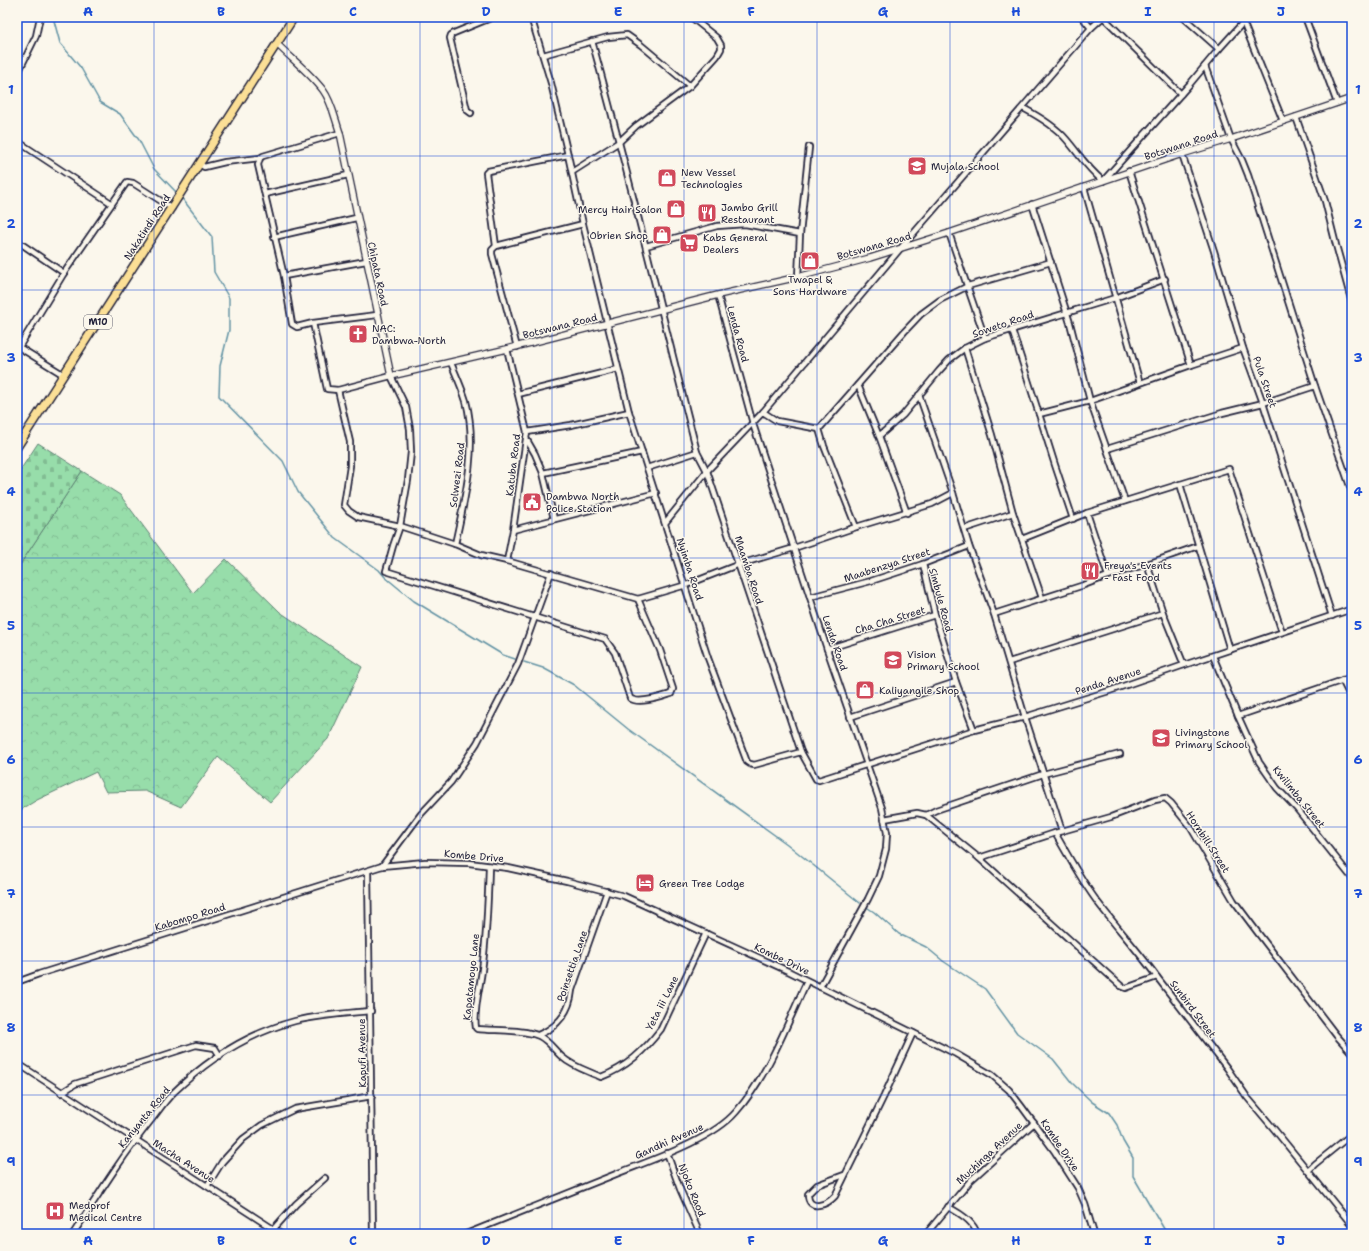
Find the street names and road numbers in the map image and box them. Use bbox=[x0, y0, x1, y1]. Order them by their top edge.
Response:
street label: Botswana Road bbox=[1143, 127, 1220, 163]
street label: Nakatindi Road bbox=[121, 191, 173, 262]
street label: Botswana Road bbox=[835, 229, 913, 263]
street label: Chipata Road bbox=[365, 241, 391, 308]
street label: Lenda Road bbox=[724, 304, 752, 364]
street label: Soweto Road bbox=[971, 307, 1036, 341]
street label: Botswana Road bbox=[521, 310, 599, 342]
road number: M10 bbox=[84, 315, 112, 329]
street label: Pula Street bbox=[1250, 355, 1280, 409]
street label: Katuba Road bbox=[503, 432, 523, 497]
street label: Solwezi Road bbox=[447, 441, 468, 508]
street label: Maamba Road bbox=[732, 534, 766, 606]
street label: Nyimba Road bbox=[674, 536, 706, 603]
street label: Maabenzya Street bbox=[842, 545, 932, 585]
street label: Simbule Road bbox=[926, 567, 956, 634]
street label: Cha Cha Street bbox=[853, 603, 927, 637]
street label: Lenda Road bbox=[819, 613, 851, 673]
street label: Penda Avenue bbox=[1074, 664, 1143, 698]
street label: Kwilimba Street bbox=[1270, 763, 1328, 831]
street label: Hornbill Street bbox=[1183, 809, 1233, 875]
street label: Kombe Drive bbox=[443, 847, 505, 865]
street label: Kabompo Road bbox=[153, 900, 227, 934]
street label: Poinsettia Lane bbox=[554, 928, 590, 1003]
street label: Kapatamoyo Lane bbox=[460, 932, 482, 1021]
street label: Kombe Drive bbox=[752, 940, 812, 978]
street label: Yeta iii Lane bbox=[643, 973, 681, 1032]
street label: Sunbird Street bbox=[1167, 978, 1219, 1040]
street label: Kapufi Avenue bbox=[355, 1018, 369, 1088]
street label: Kanyanta Road bbox=[115, 1083, 173, 1150]
street label: Kombe Drive bbox=[1038, 1116, 1082, 1174]
street label: Muchinga Avenue bbox=[953, 1119, 1025, 1187]
street label: Gandhi Avenue bbox=[633, 1120, 706, 1162]
street label: Macha Avenue bbox=[150, 1136, 218, 1186]
street label: Njoko Raod bbox=[675, 1162, 709, 1219]

